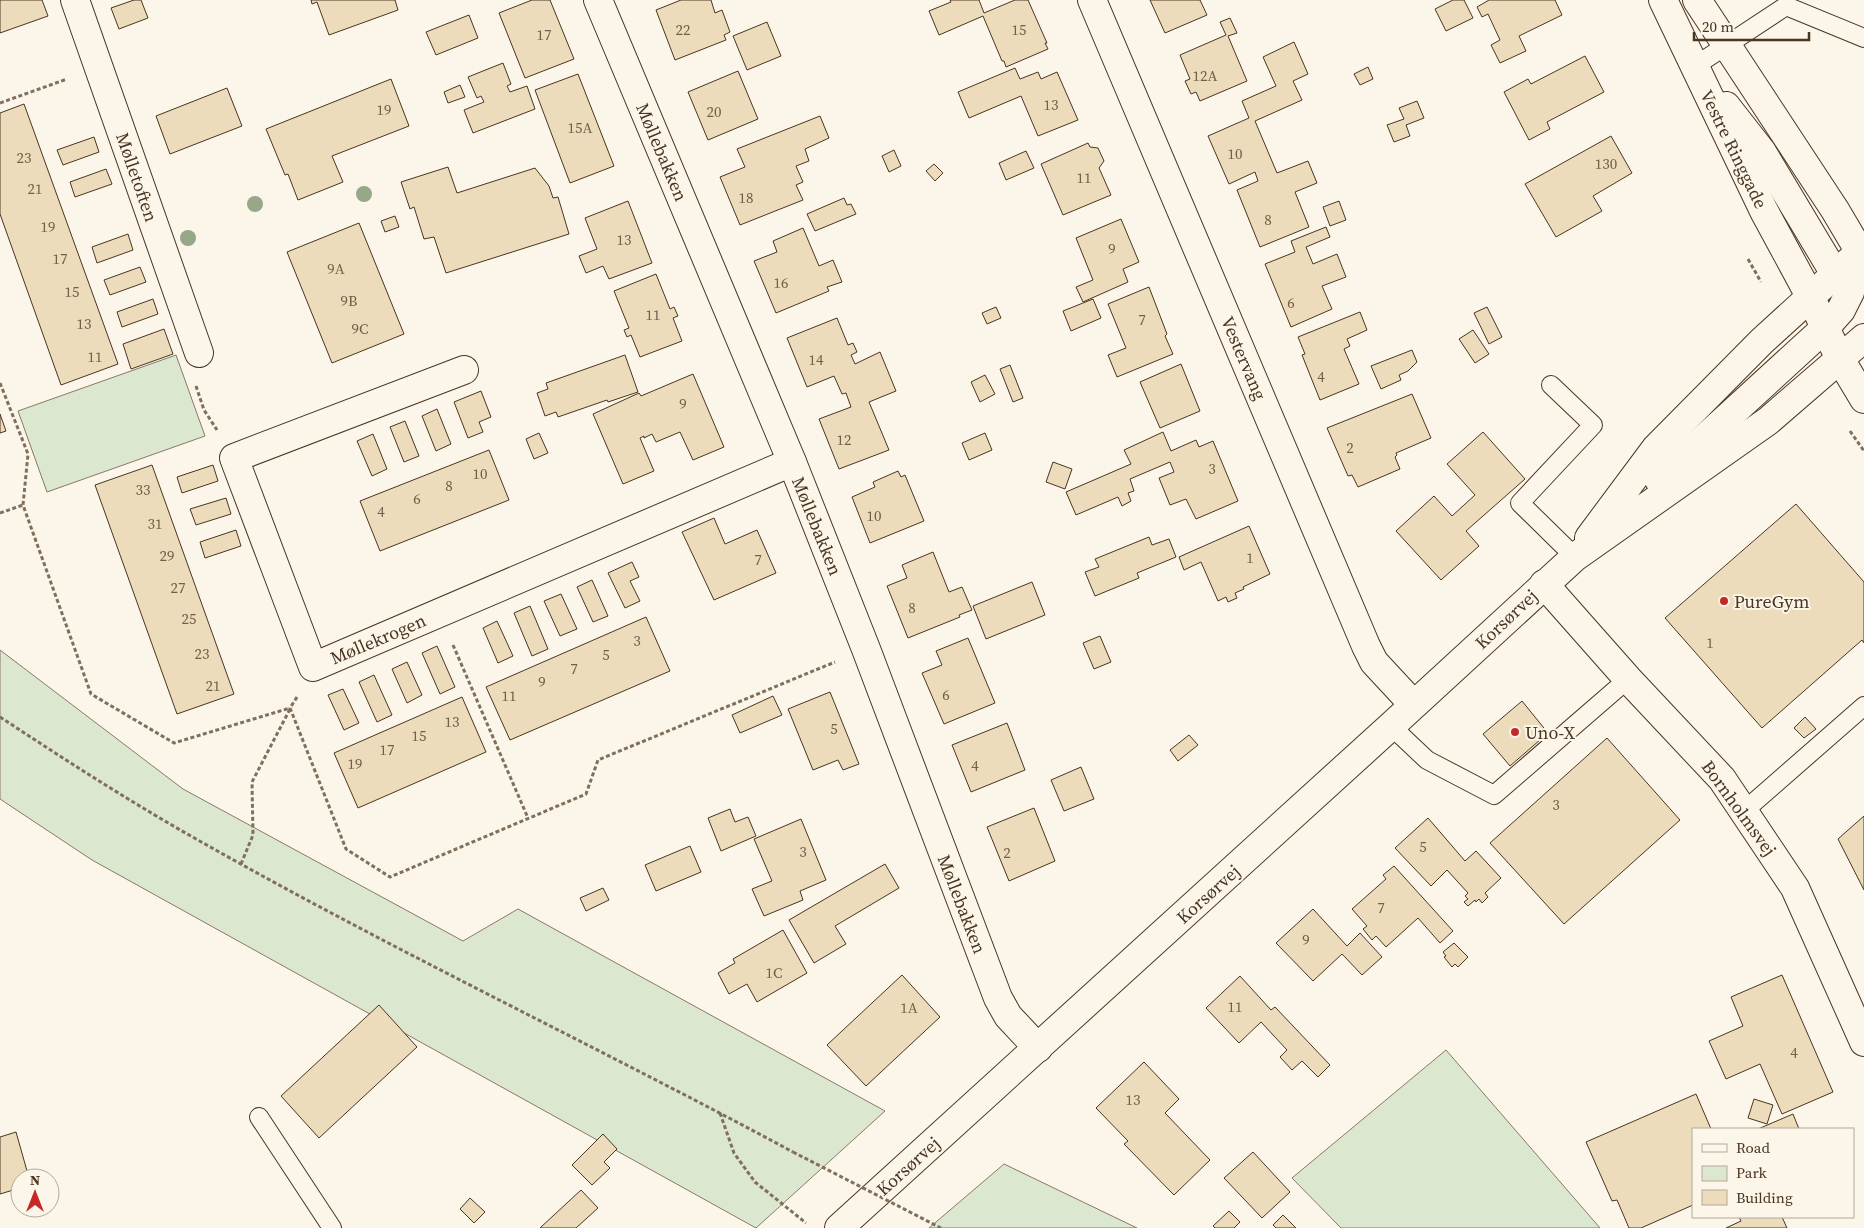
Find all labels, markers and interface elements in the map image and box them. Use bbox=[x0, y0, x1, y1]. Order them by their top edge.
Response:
scale bar bbox=[1694, 10, 1809, 42]
text: 20 m bbox=[1702, 16, 1734, 37]
house number: 22 bbox=[675, 19, 691, 40]
house number: 15 bbox=[1011, 19, 1027, 40]
house number: 17 bbox=[536, 24, 552, 45]
house number: 12A bbox=[1193, 65, 1218, 86]
street label: Vestre Ringgade bbox=[1694, 85, 1774, 213]
house number: 13 bbox=[1043, 94, 1059, 115]
house number: 19 bbox=[376, 99, 392, 120]
street label: Møllebakken bbox=[630, 99, 694, 205]
house number: 20 bbox=[706, 101, 722, 122]
house number: 15A bbox=[568, 117, 593, 138]
street label: Mølletoften bbox=[110, 129, 164, 225]
house number: 10 bbox=[1227, 143, 1243, 164]
house number: 23 bbox=[16, 147, 32, 168]
house number: 130 bbox=[1595, 153, 1617, 174]
house number: 11 bbox=[1076, 167, 1092, 188]
house number: 21 bbox=[27, 178, 43, 199]
house number: 18 bbox=[738, 187, 754, 208]
house number: 8 bbox=[1264, 209, 1272, 230]
house number: 19 bbox=[40, 216, 56, 237]
house number: 13 bbox=[616, 229, 632, 250]
house number: 9 bbox=[1108, 238, 1116, 259]
house number: 17 bbox=[52, 248, 68, 269]
house number: 9A bbox=[327, 258, 345, 279]
house number: 16 bbox=[773, 272, 789, 293]
house number: 15 bbox=[64, 281, 80, 302]
house number: 9B bbox=[341, 290, 357, 311]
house number: 6 bbox=[1287, 292, 1295, 313]
house number: 11 bbox=[645, 304, 661, 325]
house number: 7 bbox=[1138, 309, 1146, 330]
street label: Vestervang bbox=[1215, 312, 1273, 404]
house number: 13 bbox=[76, 313, 92, 334]
house number: 9C bbox=[352, 318, 368, 339]
house number: 11 bbox=[87, 346, 103, 367]
house number: 14 bbox=[808, 349, 824, 370]
house number: 4 bbox=[1317, 366, 1325, 387]
house number: 9 bbox=[679, 393, 687, 414]
house number: 12 bbox=[836, 429, 852, 450]
house number: 2 bbox=[1346, 437, 1354, 458]
house number: 3 bbox=[1208, 458, 1216, 479]
house number: 10 bbox=[472, 463, 488, 484]
street label: Møllebakken bbox=[786, 473, 848, 579]
house number: 8 bbox=[445, 475, 453, 496]
house number: 33 bbox=[135, 479, 151, 500]
house number: 6 bbox=[413, 488, 421, 509]
house number: 4 bbox=[377, 501, 385, 522]
house number: 10 bbox=[866, 505, 882, 526]
house number: 31 bbox=[147, 513, 163, 534]
house number: 29 bbox=[159, 545, 175, 566]
house number: 1 bbox=[1246, 547, 1254, 568]
house number: 7 bbox=[754, 549, 762, 570]
house number: 27 bbox=[170, 577, 186, 598]
street label: Korsørvej bbox=[1469, 583, 1543, 655]
place label: PureGym bbox=[1734, 589, 1809, 614]
marker: PureGym bbox=[1718, 595, 1730, 607]
house number: 8 bbox=[908, 597, 916, 618]
house number: 25 bbox=[181, 608, 197, 629]
street label: Møllekrogen bbox=[326, 608, 430, 670]
house number: 3 bbox=[633, 630, 641, 651]
house number: 1 bbox=[1706, 632, 1714, 653]
house number: 23 bbox=[194, 643, 210, 664]
house number: 5 bbox=[602, 644, 610, 665]
house number: 7 bbox=[570, 658, 578, 679]
house number: 9 bbox=[538, 671, 546, 692]
house number: 21 bbox=[205, 675, 221, 696]
house number: 6 bbox=[942, 684, 950, 705]
house number: 11 bbox=[501, 685, 517, 706]
house number: 13 bbox=[444, 711, 460, 732]
house number: 5 bbox=[830, 718, 838, 739]
place label: Uno-X bbox=[1525, 720, 1575, 745]
house number: 15 bbox=[411, 725, 427, 746]
marker: Uno-X bbox=[1509, 726, 1521, 738]
house number: 17 bbox=[379, 739, 395, 760]
house number: 19 bbox=[347, 753, 363, 774]
house number: 4 bbox=[971, 755, 979, 776]
street label: Bornholmsvej bbox=[1696, 755, 1782, 861]
house number: 3 bbox=[1552, 794, 1560, 815]
house number: 5 bbox=[1419, 836, 1427, 857]
house number: 3 bbox=[799, 841, 807, 862]
house number: 2 bbox=[1003, 842, 1011, 863]
street label: Møllebakken bbox=[932, 851, 992, 957]
street label: Korsørvej bbox=[1171, 859, 1245, 929]
house number: 7 bbox=[1377, 897, 1385, 918]
house number: 9 bbox=[1302, 929, 1310, 950]
house number: 1C bbox=[766, 962, 782, 983]
house number: 11 bbox=[1227, 996, 1243, 1017]
house number: 1A bbox=[900, 997, 918, 1018]
house number: 4 bbox=[1790, 1042, 1798, 1063]
house number: 13 bbox=[1125, 1089, 1141, 1110]
legend bbox=[1692, 1128, 1854, 1218]
street label: Korsørvej bbox=[871, 1131, 945, 1201]
text: Road bbox=[1736, 1137, 1770, 1158]
text: Park bbox=[1736, 1162, 1768, 1183]
north arrow bbox=[10, 1168, 60, 1218]
text: N bbox=[30, 1170, 40, 1190]
text: Building bbox=[1736, 1187, 1793, 1208]

